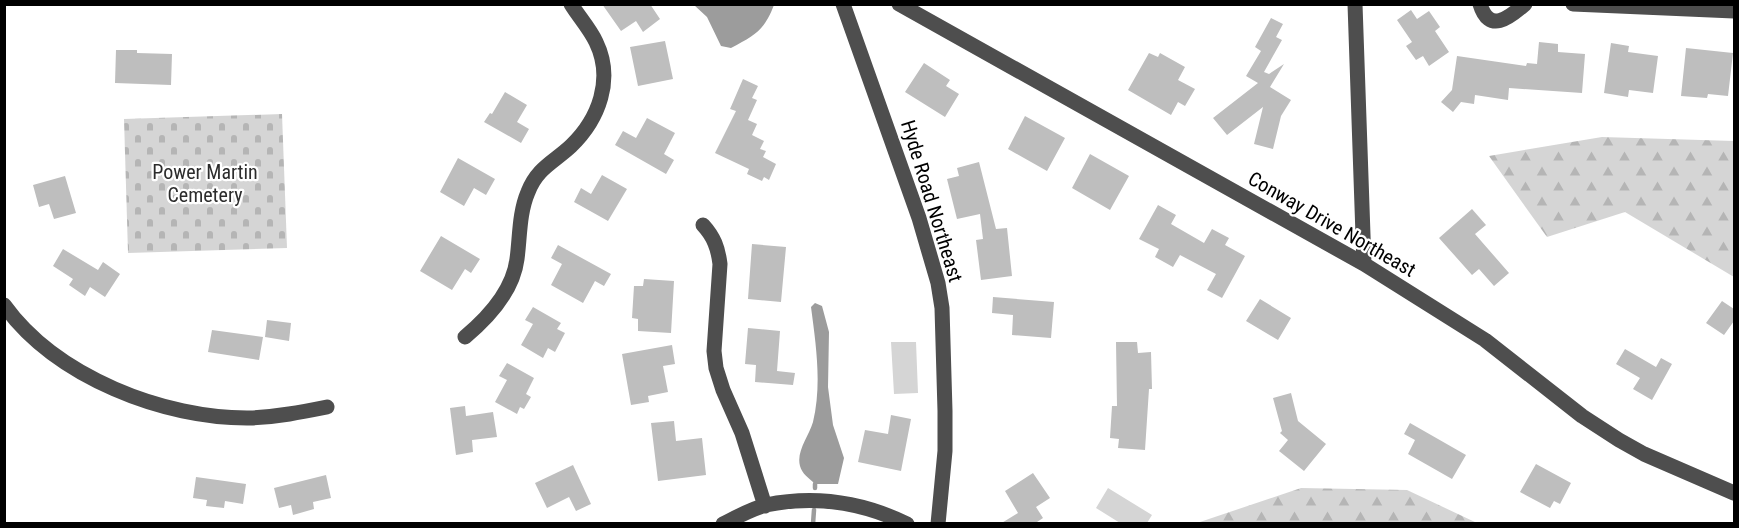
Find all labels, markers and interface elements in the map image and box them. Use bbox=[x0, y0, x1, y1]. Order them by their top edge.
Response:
street label: Hyde Road Northeast bbox=[896, 117, 968, 285]
park label: Power Martin Cemetery bbox=[152, 160, 258, 207]
street label: Conway Drive Northeast bbox=[1244, 166, 1420, 282]

